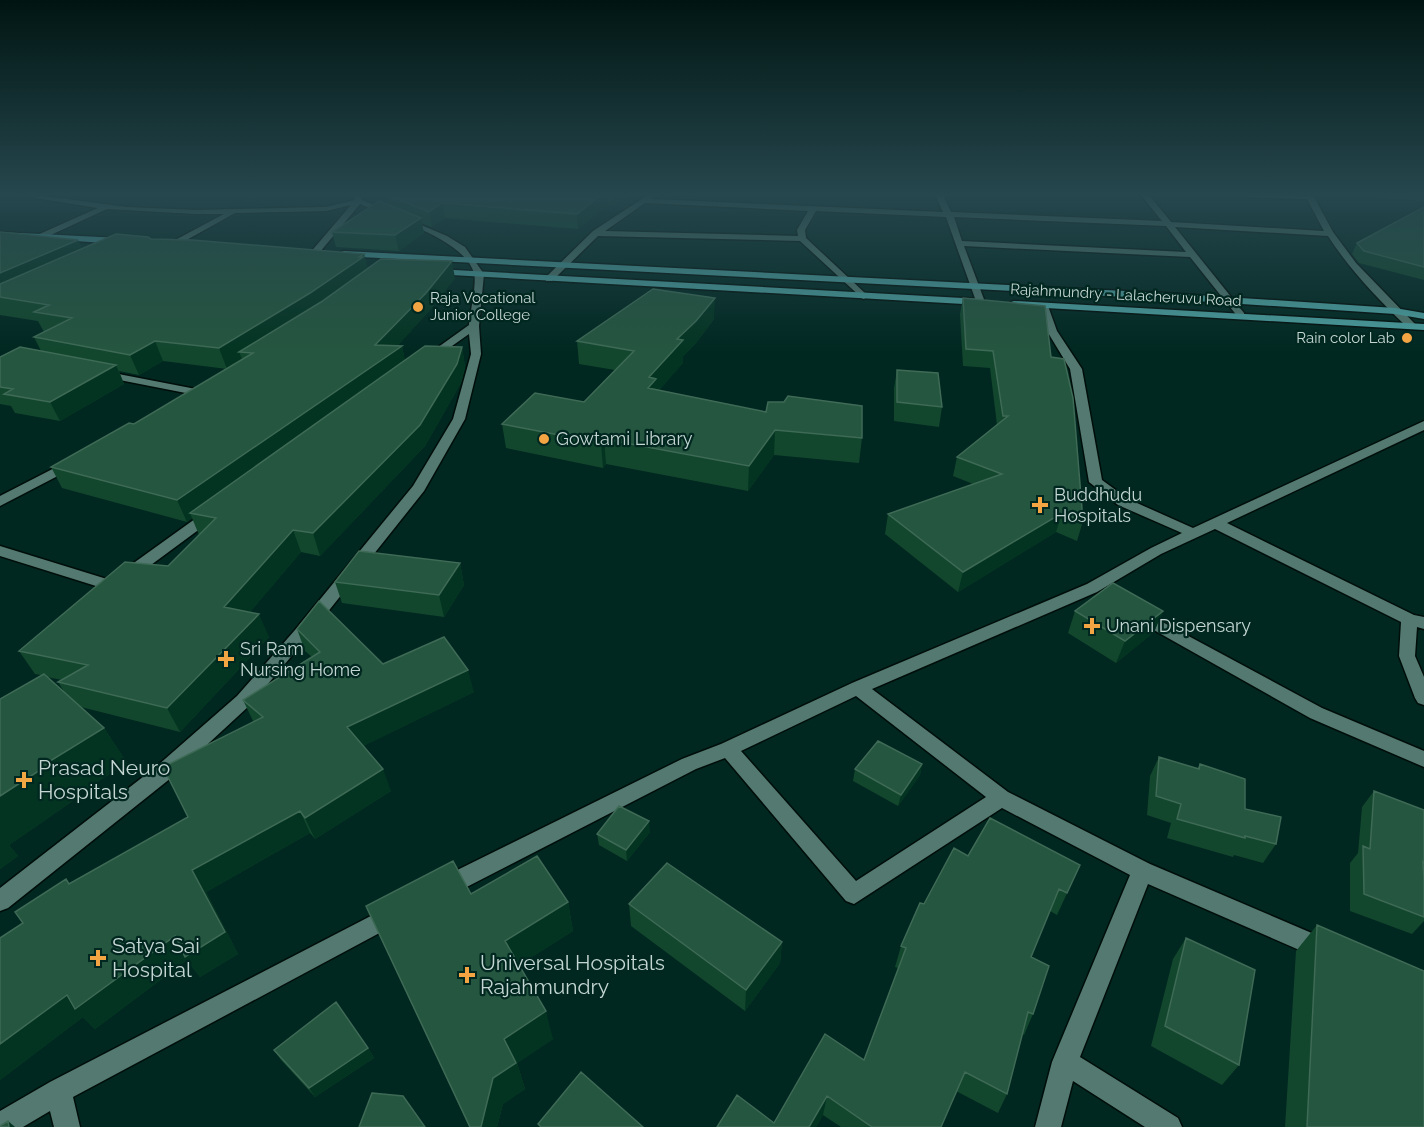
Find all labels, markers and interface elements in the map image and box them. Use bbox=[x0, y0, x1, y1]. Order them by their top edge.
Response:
street label: Rajahmundry - Lalacheruvu Road bbox=[1010, 280, 1242, 310]
place label: Raja Vocational Junior College bbox=[430, 289, 536, 324]
marker: Raja Vocational Junior College bbox=[411, 300, 425, 314]
place label: Rain color Lab bbox=[1296, 329, 1395, 347]
marker: Rain color Lab bbox=[1400, 331, 1414, 345]
place label: Gowtami Library bbox=[556, 428, 693, 449]
marker: Gowtami Library bbox=[537, 432, 551, 446]
place label: Buddhudu Hospitals bbox=[1054, 484, 1142, 526]
marker: Buddhudu Hospitals bbox=[1031, 496, 1049, 514]
place label: Unani Dispensary bbox=[1106, 615, 1251, 636]
marker: Unani Dispensary bbox=[1083, 617, 1101, 635]
place label: Sri Ram Nursing Home bbox=[240, 638, 361, 680]
marker: Sri Ram Nursing Home bbox=[217, 650, 235, 668]
place label: Prasad Neuro Hospitals bbox=[38, 755, 170, 804]
marker: Prasad Neuro Hospitals bbox=[15, 771, 33, 789]
place label: Satya Sai Hospital bbox=[112, 933, 200, 982]
marker: Satya Sai Hospital bbox=[89, 949, 107, 967]
place label: Universal Hospitals Rajahmundry bbox=[480, 950, 665, 999]
marker: Universal Hospitals Rajahmundry bbox=[458, 966, 476, 984]

